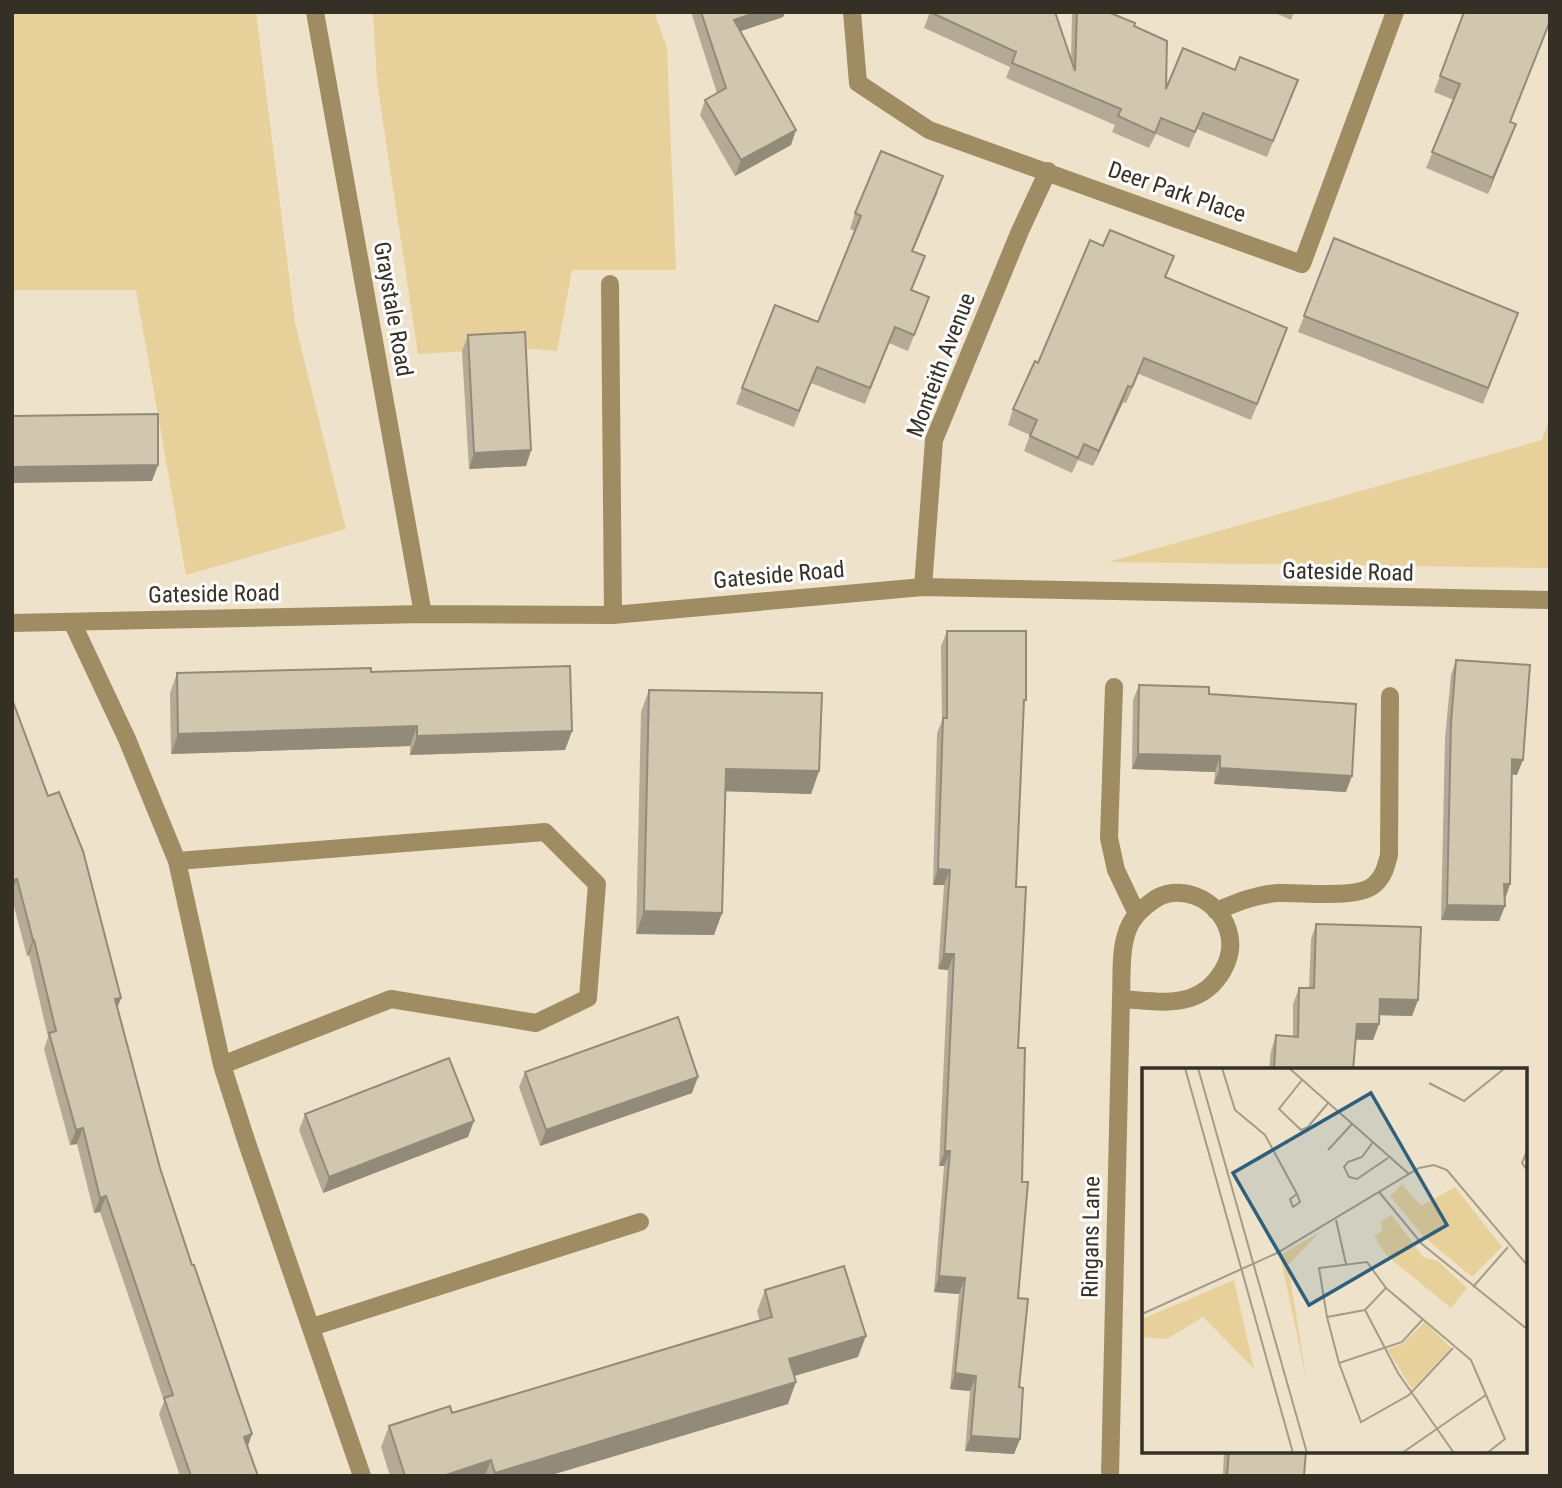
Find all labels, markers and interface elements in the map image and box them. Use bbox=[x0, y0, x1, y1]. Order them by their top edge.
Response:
street label: Deer Park Place bbox=[1105, 156, 1249, 228]
street label: Graystale Road bbox=[368, 239, 418, 379]
street label: Monteith Avenue bbox=[901, 289, 981, 441]
street label: Gateside Road bbox=[712, 556, 846, 594]
street label: Gateside Road bbox=[1282, 557, 1414, 587]
street label: Gateside Road bbox=[148, 579, 280, 609]
inset map bbox=[1142, 1068, 1527, 1453]
street label: Ringans Lane bbox=[1076, 1176, 1106, 1298]

